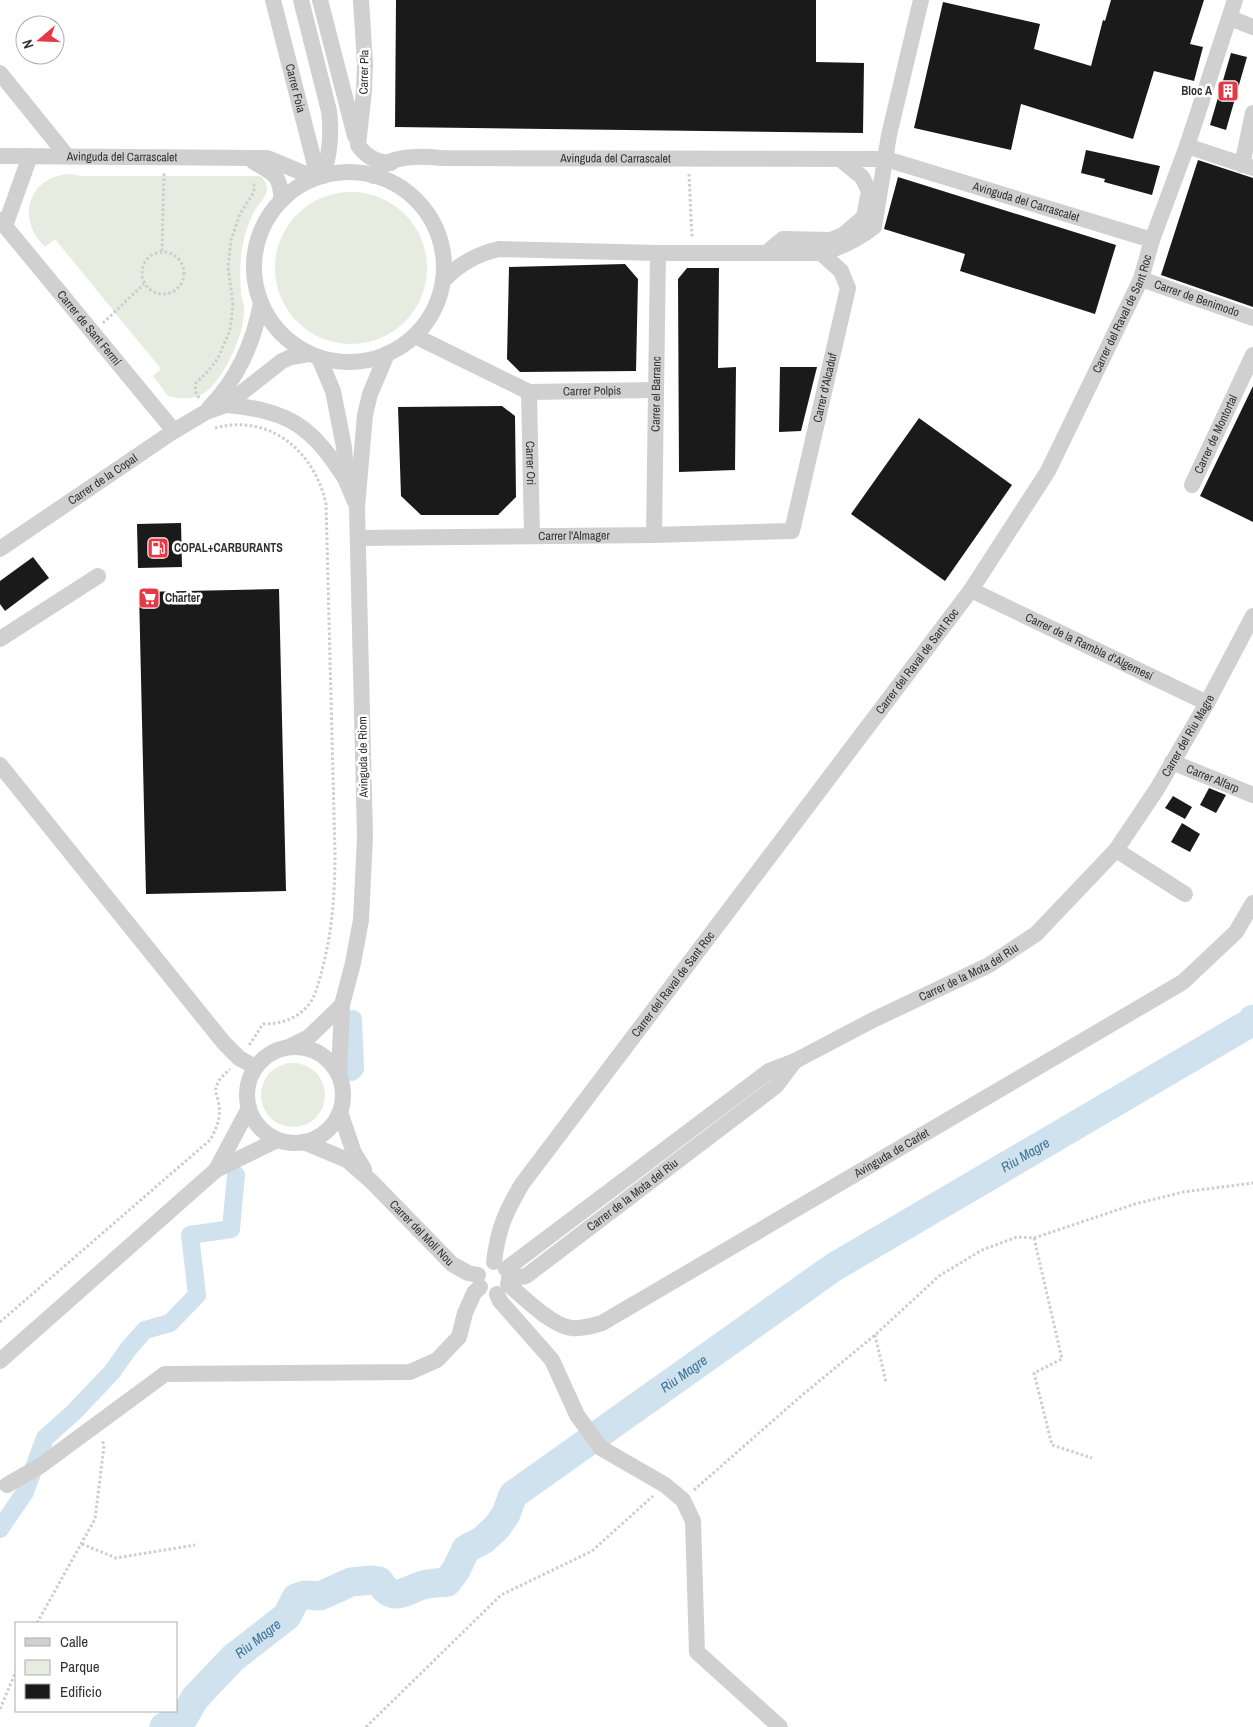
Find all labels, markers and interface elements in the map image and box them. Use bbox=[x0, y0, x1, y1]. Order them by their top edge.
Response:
north arrow bbox=[15, 15, 65, 65]
text: N bbox=[18, 37, 38, 51]
street label: Carrer Pla bbox=[356, 49, 372, 95]
street label: Carrer Foia bbox=[282, 62, 309, 115]
building icon: Bloc A bbox=[1216, 79, 1240, 103]
place label: Bloc A bbox=[1181, 83, 1213, 99]
street label: Avinguda del Carrascalet bbox=[66, 148, 178, 165]
street label: Avinguda del Carrascalet bbox=[559, 150, 671, 167]
street label: Avinguda del Carrascalet bbox=[970, 178, 1082, 225]
street label: Carrer del Raval de Sant Roc bbox=[1089, 253, 1156, 376]
street label: Carrer de Benimodo bbox=[1152, 276, 1242, 321]
street label: Carrer de Sant Fermí bbox=[53, 287, 125, 369]
street label: Carrer d'Alcaduf bbox=[809, 351, 841, 424]
street label: Carrer el Barranc bbox=[647, 356, 665, 432]
street label: Carrer Polpis bbox=[563, 383, 621, 399]
street label: Carrer de Montortal bbox=[1190, 392, 1241, 476]
street label: Carrer Ori bbox=[522, 441, 539, 485]
street label: Carrer de la Copal bbox=[65, 450, 140, 509]
street label: Carrer l'Almager bbox=[538, 527, 611, 544]
fuel station icon: COPAL+CARBURANTS bbox=[146, 536, 170, 560]
place label: COPAL+CARBURANTS bbox=[174, 540, 283, 556]
supermarket icon: Charter bbox=[137, 586, 161, 610]
place label: Charter bbox=[165, 590, 200, 606]
street label: Carrer del Raval de Sant Roc bbox=[872, 605, 962, 717]
street label: Carrer de la Rambla d'Algemesí bbox=[1023, 609, 1156, 684]
street label: Carrer del Riu Magre bbox=[1158, 692, 1218, 780]
street label: Avinguda de Riom bbox=[354, 716, 372, 799]
street label: Carrer Alfarp bbox=[1184, 761, 1242, 797]
street label: Carrer del Raval de Sant Roc bbox=[628, 928, 718, 1040]
street label: Carrer de la Mota del Riu bbox=[916, 940, 1022, 1005]
street label: Avinguda de Carlet bbox=[850, 1125, 932, 1182]
water label: Riu Magre bbox=[998, 1134, 1053, 1176]
street label: Carrer de la Mota del Riu bbox=[584, 1155, 681, 1235]
street label: Carrer del Molí Nou bbox=[386, 1197, 457, 1269]
water label: Riu Magre bbox=[657, 1351, 711, 1397]
water label: Riu Magre bbox=[231, 1615, 285, 1662]
legend bbox=[15, 1622, 178, 1712]
text: Calle bbox=[60, 1631, 88, 1652]
text: Parque bbox=[60, 1656, 100, 1677]
text: Edificio bbox=[60, 1681, 102, 1702]

